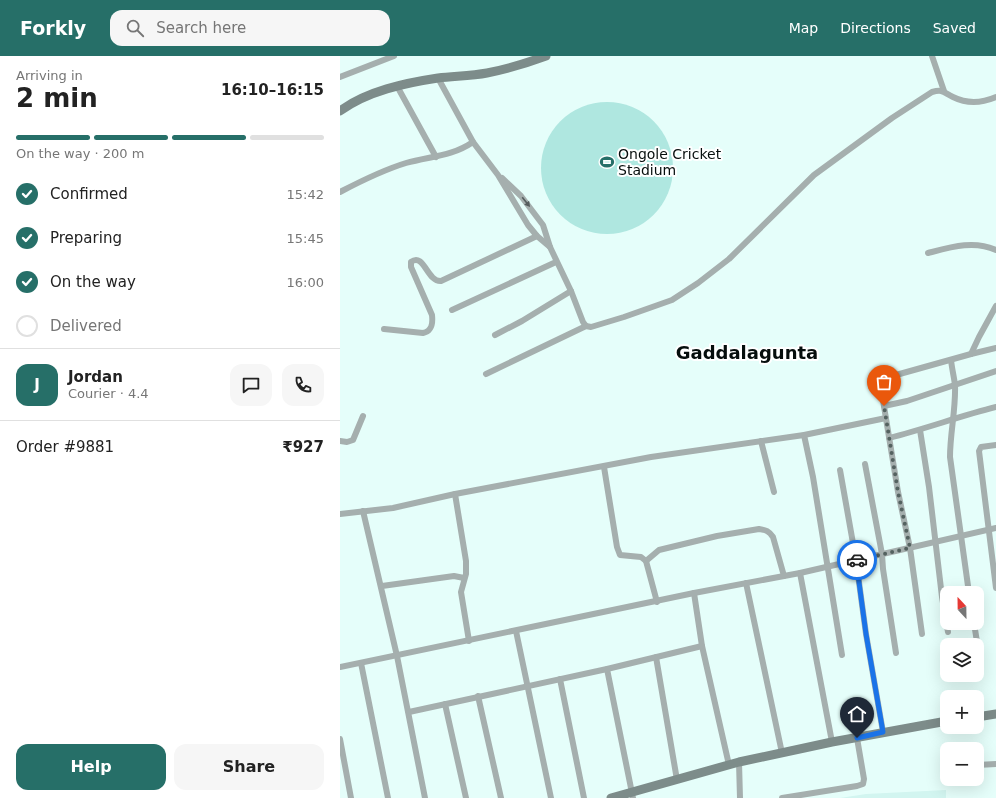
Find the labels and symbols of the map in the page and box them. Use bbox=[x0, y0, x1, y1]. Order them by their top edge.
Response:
place label: Ongole Cricket Stadium bbox=[618, 146, 722, 178]
sports icon: Ongole Cricket Stadium bbox=[599, 154, 615, 170]
one-way arrow bbox=[522, 197, 531, 208]
district label: Gaddalagunta bbox=[676, 342, 818, 363]
pin bbox=[867, 365, 901, 406]
courier bbox=[837, 540, 877, 580]
north arrow bbox=[940, 586, 984, 630]
pin bbox=[840, 697, 874, 738]

